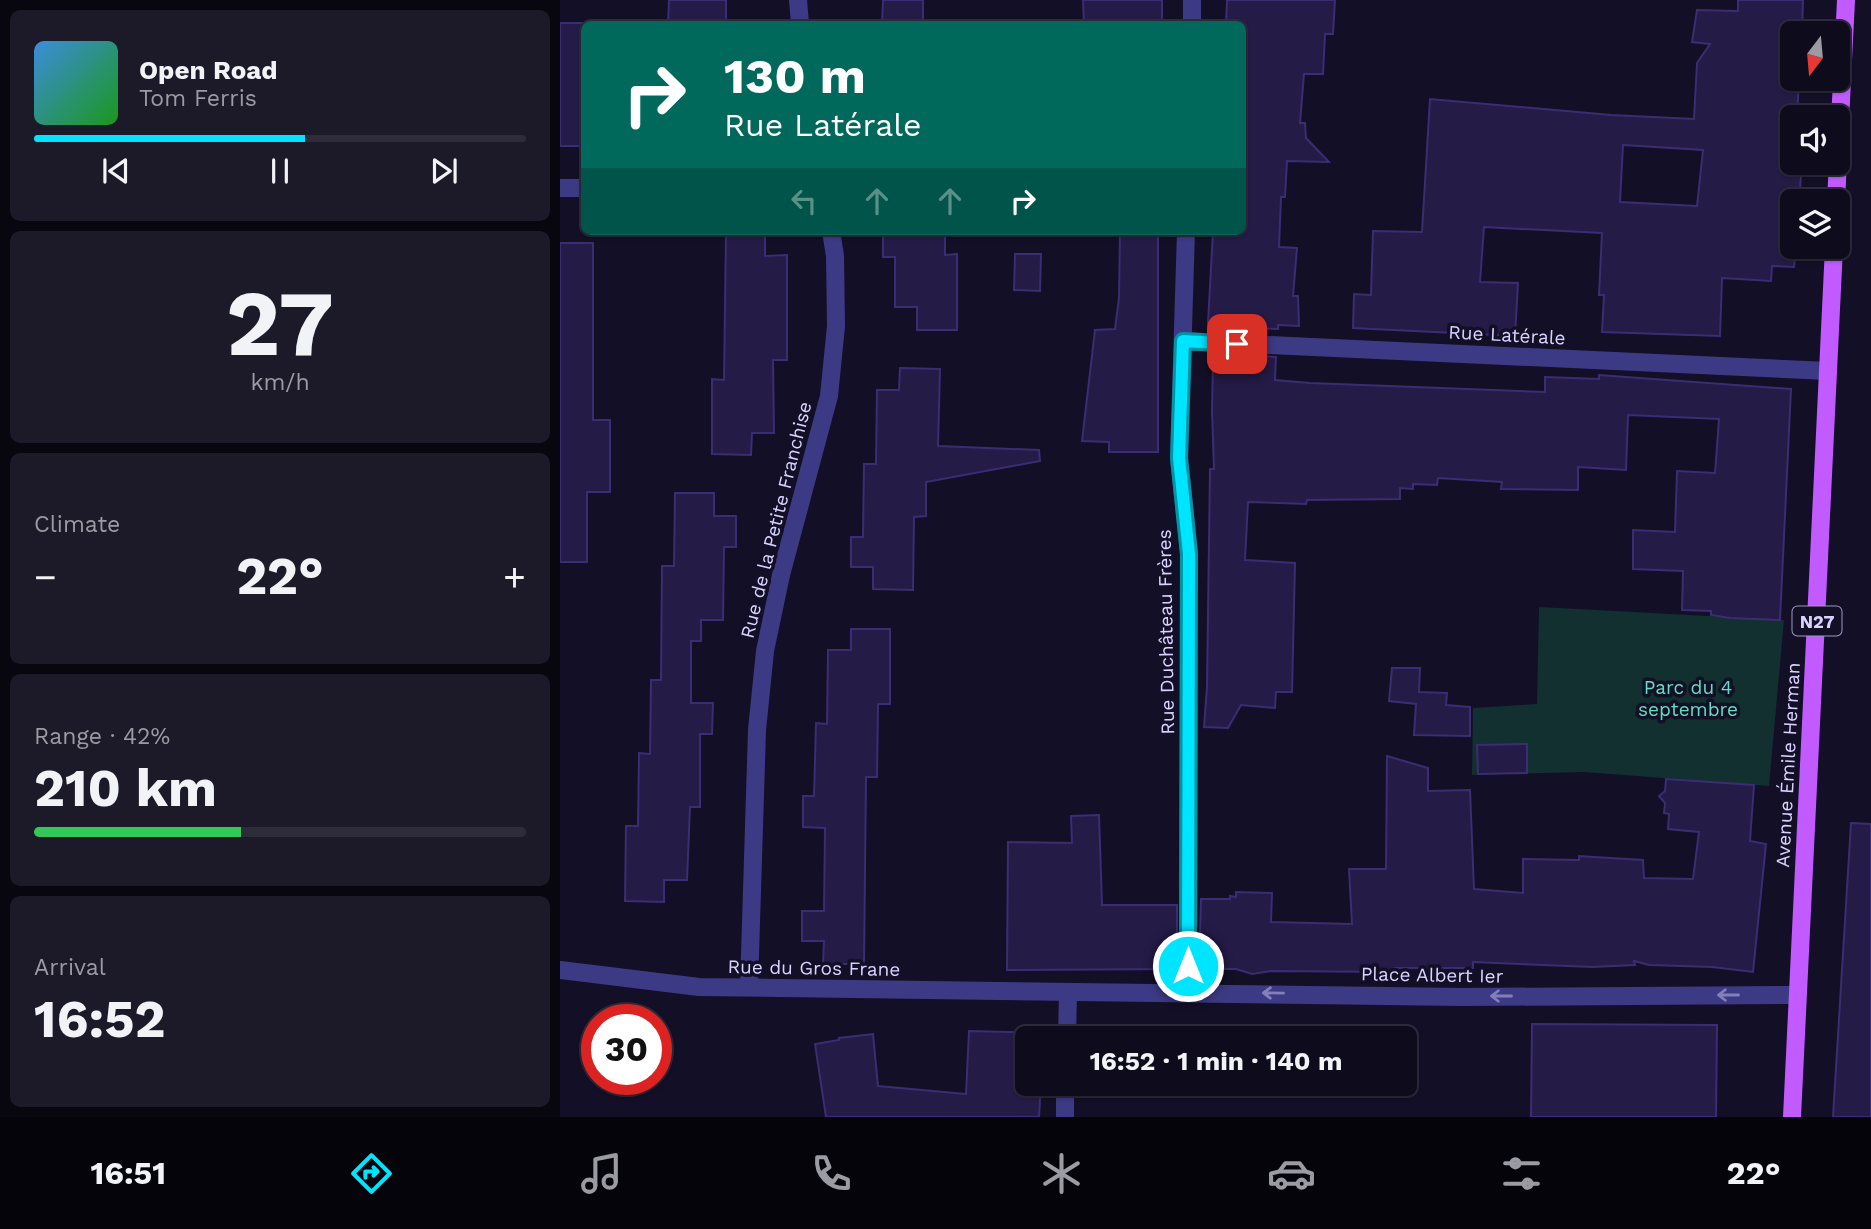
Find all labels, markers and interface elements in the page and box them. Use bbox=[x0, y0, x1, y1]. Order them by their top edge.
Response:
north arrow bbox=[1780, 21, 1850, 91]
map controls bbox=[1780, 21, 1850, 259]
text: 130 m bbox=[724, 47, 866, 105]
icon: right bbox=[609, 49, 700, 140]
text: Open Road bbox=[139, 55, 277, 85]
text: Tom Ferris bbox=[139, 85, 257, 112]
button: sound bbox=[1780, 105, 1850, 175]
text: Rue Latérale bbox=[724, 106, 922, 144]
icon: previous bbox=[97, 152, 135, 190]
icon: pause bbox=[261, 152, 299, 190]
icon: next bbox=[425, 152, 463, 190]
icon: left bbox=[785, 182, 823, 220]
icon: ahead bbox=[858, 182, 896, 220]
icon: ahead bbox=[931, 182, 969, 220]
icon: right bbox=[1004, 182, 1042, 220]
button: layers bbox=[1780, 189, 1850, 259]
text: 27 bbox=[226, 270, 334, 377]
pin bbox=[1207, 314, 1267, 374]
street label: Rue Latérale bbox=[1448, 320, 1566, 350]
icon: arrive bbox=[1218, 325, 1256, 363]
text: km/h bbox=[250, 369, 310, 396]
street label: Rue de la Petite Franchise bbox=[735, 399, 817, 641]
text: Climate bbox=[34, 511, 120, 538]
street label: Rue Duchâteau Frères bbox=[1153, 529, 1179, 735]
text: 22° bbox=[236, 546, 324, 607]
text: − bbox=[34, 555, 57, 599]
text: + bbox=[503, 555, 526, 599]
road number: N27 bbox=[1792, 606, 1842, 636]
street label: Avenue Émile Herman bbox=[1771, 662, 1805, 868]
park label: Parc du 4 septembre bbox=[1638, 676, 1738, 721]
text: Range · 42% bbox=[34, 723, 170, 750]
text: 210 km bbox=[34, 758, 217, 819]
position arrow bbox=[1151, 929, 1225, 1003]
text: Arrival bbox=[34, 954, 106, 981]
street label: Rue du Gros Frane bbox=[728, 955, 900, 981]
street label: Place Albert Ier bbox=[1361, 962, 1504, 988]
one-way arrow bbox=[1262, 987, 1285, 1000]
one-way arrow bbox=[1717, 988, 1740, 1002]
text: 16:52 bbox=[34, 989, 165, 1050]
one-way arrow bbox=[1490, 989, 1513, 1003]
speed limit sign: 30 bbox=[581, 1004, 672, 1095]
text: 16:52 · 1 min · 140 m bbox=[1090, 1046, 1342, 1076]
icon: directions bbox=[347, 1149, 396, 1198]
icon: music bbox=[577, 1149, 626, 1198]
icon: phone bbox=[807, 1149, 856, 1198]
icon: climate bbox=[1037, 1149, 1086, 1198]
icon: car bbox=[1267, 1149, 1316, 1198]
icon: filters bbox=[1497, 1149, 1546, 1198]
text: 16:51 bbox=[90, 1154, 166, 1192]
text: 22° bbox=[1727, 1154, 1781, 1192]

